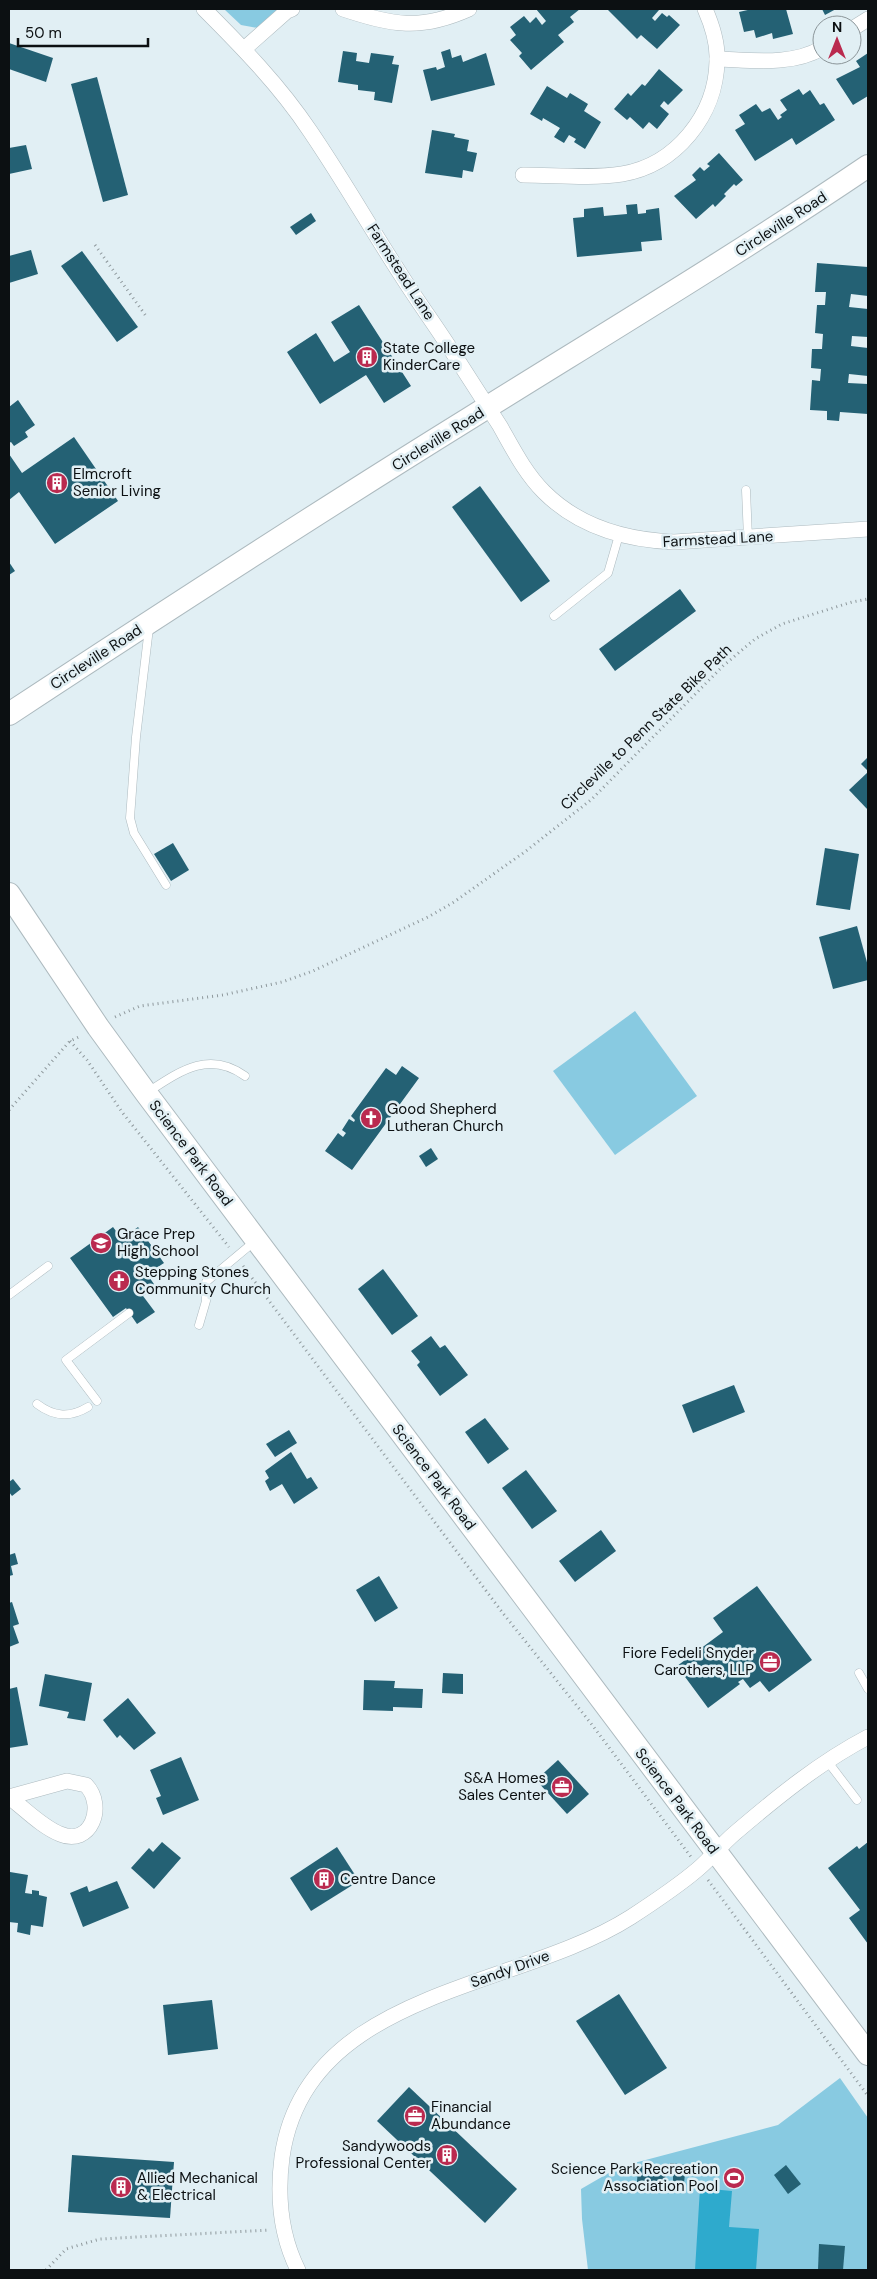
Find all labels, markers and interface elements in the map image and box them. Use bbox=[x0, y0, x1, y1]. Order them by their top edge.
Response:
scale bar bbox=[18, 15, 148, 47]
north arrow bbox=[812, 15, 862, 65]
text: N bbox=[832, 18, 842, 36]
text: 50 m bbox=[25, 23, 62, 43]
street label: Circleville Road bbox=[731, 187, 831, 261]
street label: Farmstead Lane bbox=[362, 220, 440, 324]
place label: State College KinderCare bbox=[383, 338, 475, 375]
building icon: State College KinderCare bbox=[355, 345, 379, 369]
street label: Circleville Road bbox=[388, 403, 488, 475]
place label: Elmcroft Senior Living bbox=[73, 464, 161, 501]
building icon: Elmcroft Senior Living bbox=[45, 471, 69, 495]
street label: Farmstead Lane bbox=[662, 526, 774, 552]
street label: Circleville Road bbox=[46, 620, 146, 694]
street label: Circleville to Penn State Bike Path bbox=[556, 640, 736, 814]
street label: Science Park Road bbox=[145, 1096, 237, 1210]
place label: Good Shepherd Lutheran Church bbox=[387, 1099, 503, 1136]
church icon: Good Shepherd Lutheran Church bbox=[359, 1106, 383, 1130]
place label: Grace Prep High School bbox=[117, 1224, 199, 1261]
school or university icon: Grace Prep High School bbox=[89, 1231, 113, 1255]
place label: Stepping Stones Community Church bbox=[135, 1262, 271, 1299]
church icon: Stepping Stones Community Church bbox=[107, 1269, 131, 1293]
street label: Science Park Road bbox=[388, 1420, 480, 1534]
place label: Fiore Fedeli Snyder Carothers, LLP bbox=[622, 1643, 754, 1680]
office icon: Fiore Fedeli Snyder Carothers, LLP bbox=[758, 1650, 782, 1674]
street label: Science Park Road bbox=[631, 1744, 723, 1858]
place label: S&A Homes Sales Center bbox=[458, 1768, 546, 1805]
office icon: S&A Homes Sales Center bbox=[550, 1775, 574, 1799]
building icon: Centre Dance bbox=[312, 1867, 336, 1891]
place label: Centre Dance bbox=[340, 1869, 436, 1889]
street label: Sandy Drive bbox=[468, 1945, 552, 1993]
place label: Financial Abundance bbox=[431, 2097, 511, 2134]
office icon: Financial Abundance bbox=[403, 2104, 427, 2128]
place label: Sandywoods Professional Center bbox=[296, 2136, 431, 2173]
building icon: Sandywoods Professional Center bbox=[435, 2143, 459, 2167]
place label: Science Park Recreation Association Pool bbox=[551, 2159, 718, 2196]
sports icon: Science Park Recreation Association Pool bbox=[722, 2166, 746, 2190]
place label: Allied Mechanical & Electrical bbox=[137, 2168, 258, 2205]
building icon: Allied Mechanical & Electrical bbox=[109, 2175, 133, 2199]

